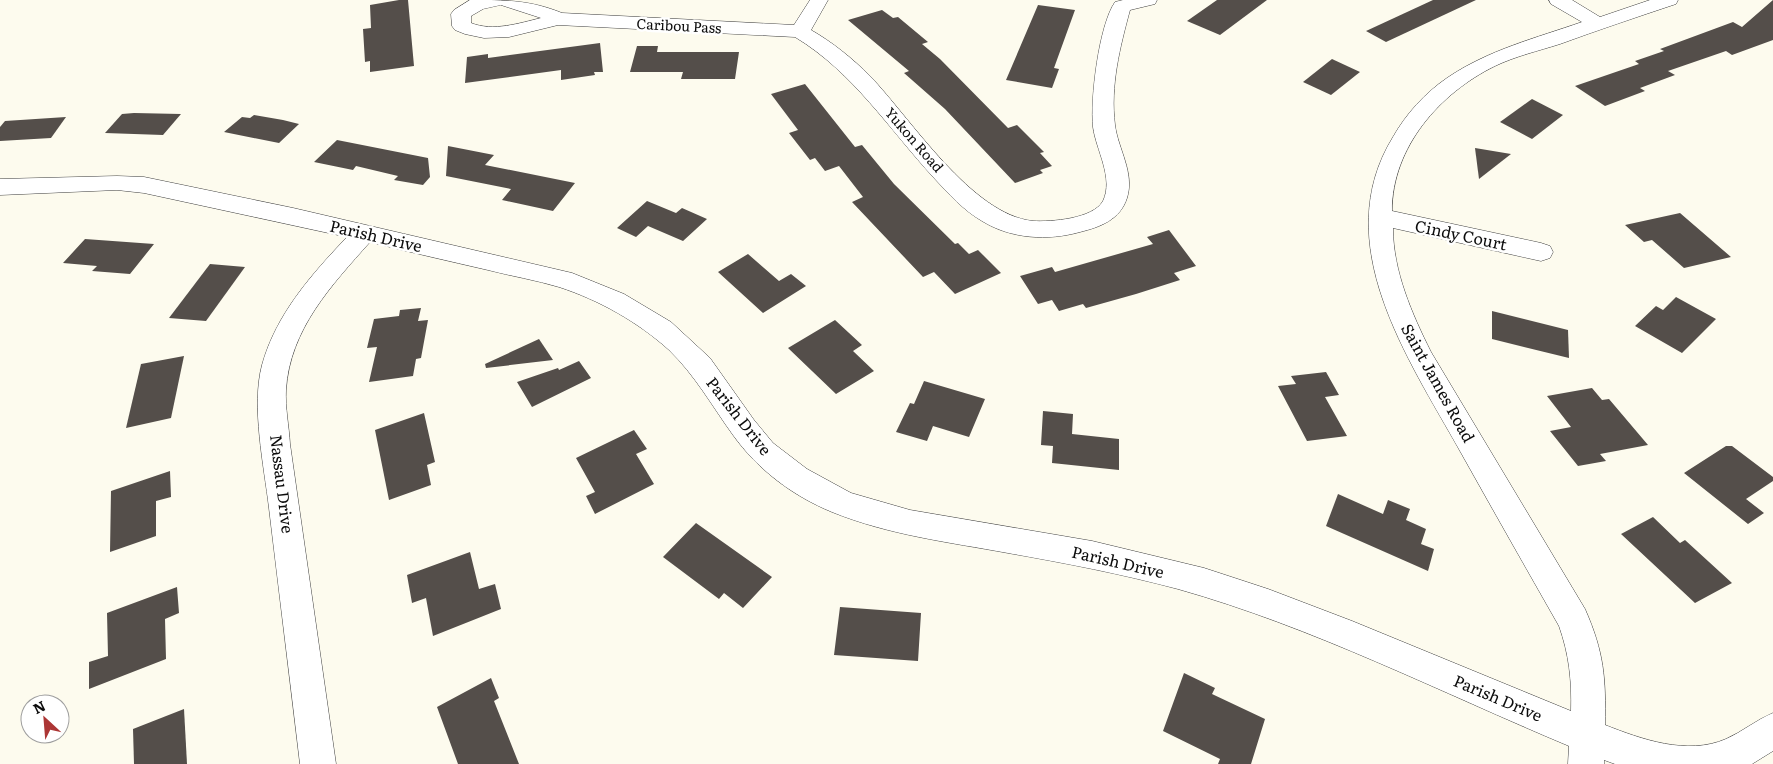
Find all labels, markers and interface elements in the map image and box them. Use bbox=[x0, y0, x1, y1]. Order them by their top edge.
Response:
street label: Caribou Pass bbox=[636, 13, 722, 37]
street label: Yukon Road bbox=[881, 102, 949, 177]
street label: Parish Drive bbox=[328, 213, 425, 257]
street label: Cindy Court bbox=[1413, 213, 1510, 256]
street label: Saint James Road bbox=[1396, 319, 1482, 447]
street label: Parish Drive bbox=[701, 371, 778, 460]
street label: Nassau Drive bbox=[265, 433, 301, 535]
street label: Parish Drive bbox=[1070, 539, 1167, 583]
street label: Parish Drive bbox=[1450, 668, 1546, 727]
north arrow bbox=[20, 694, 70, 744]
text: N bbox=[29, 695, 49, 718]

